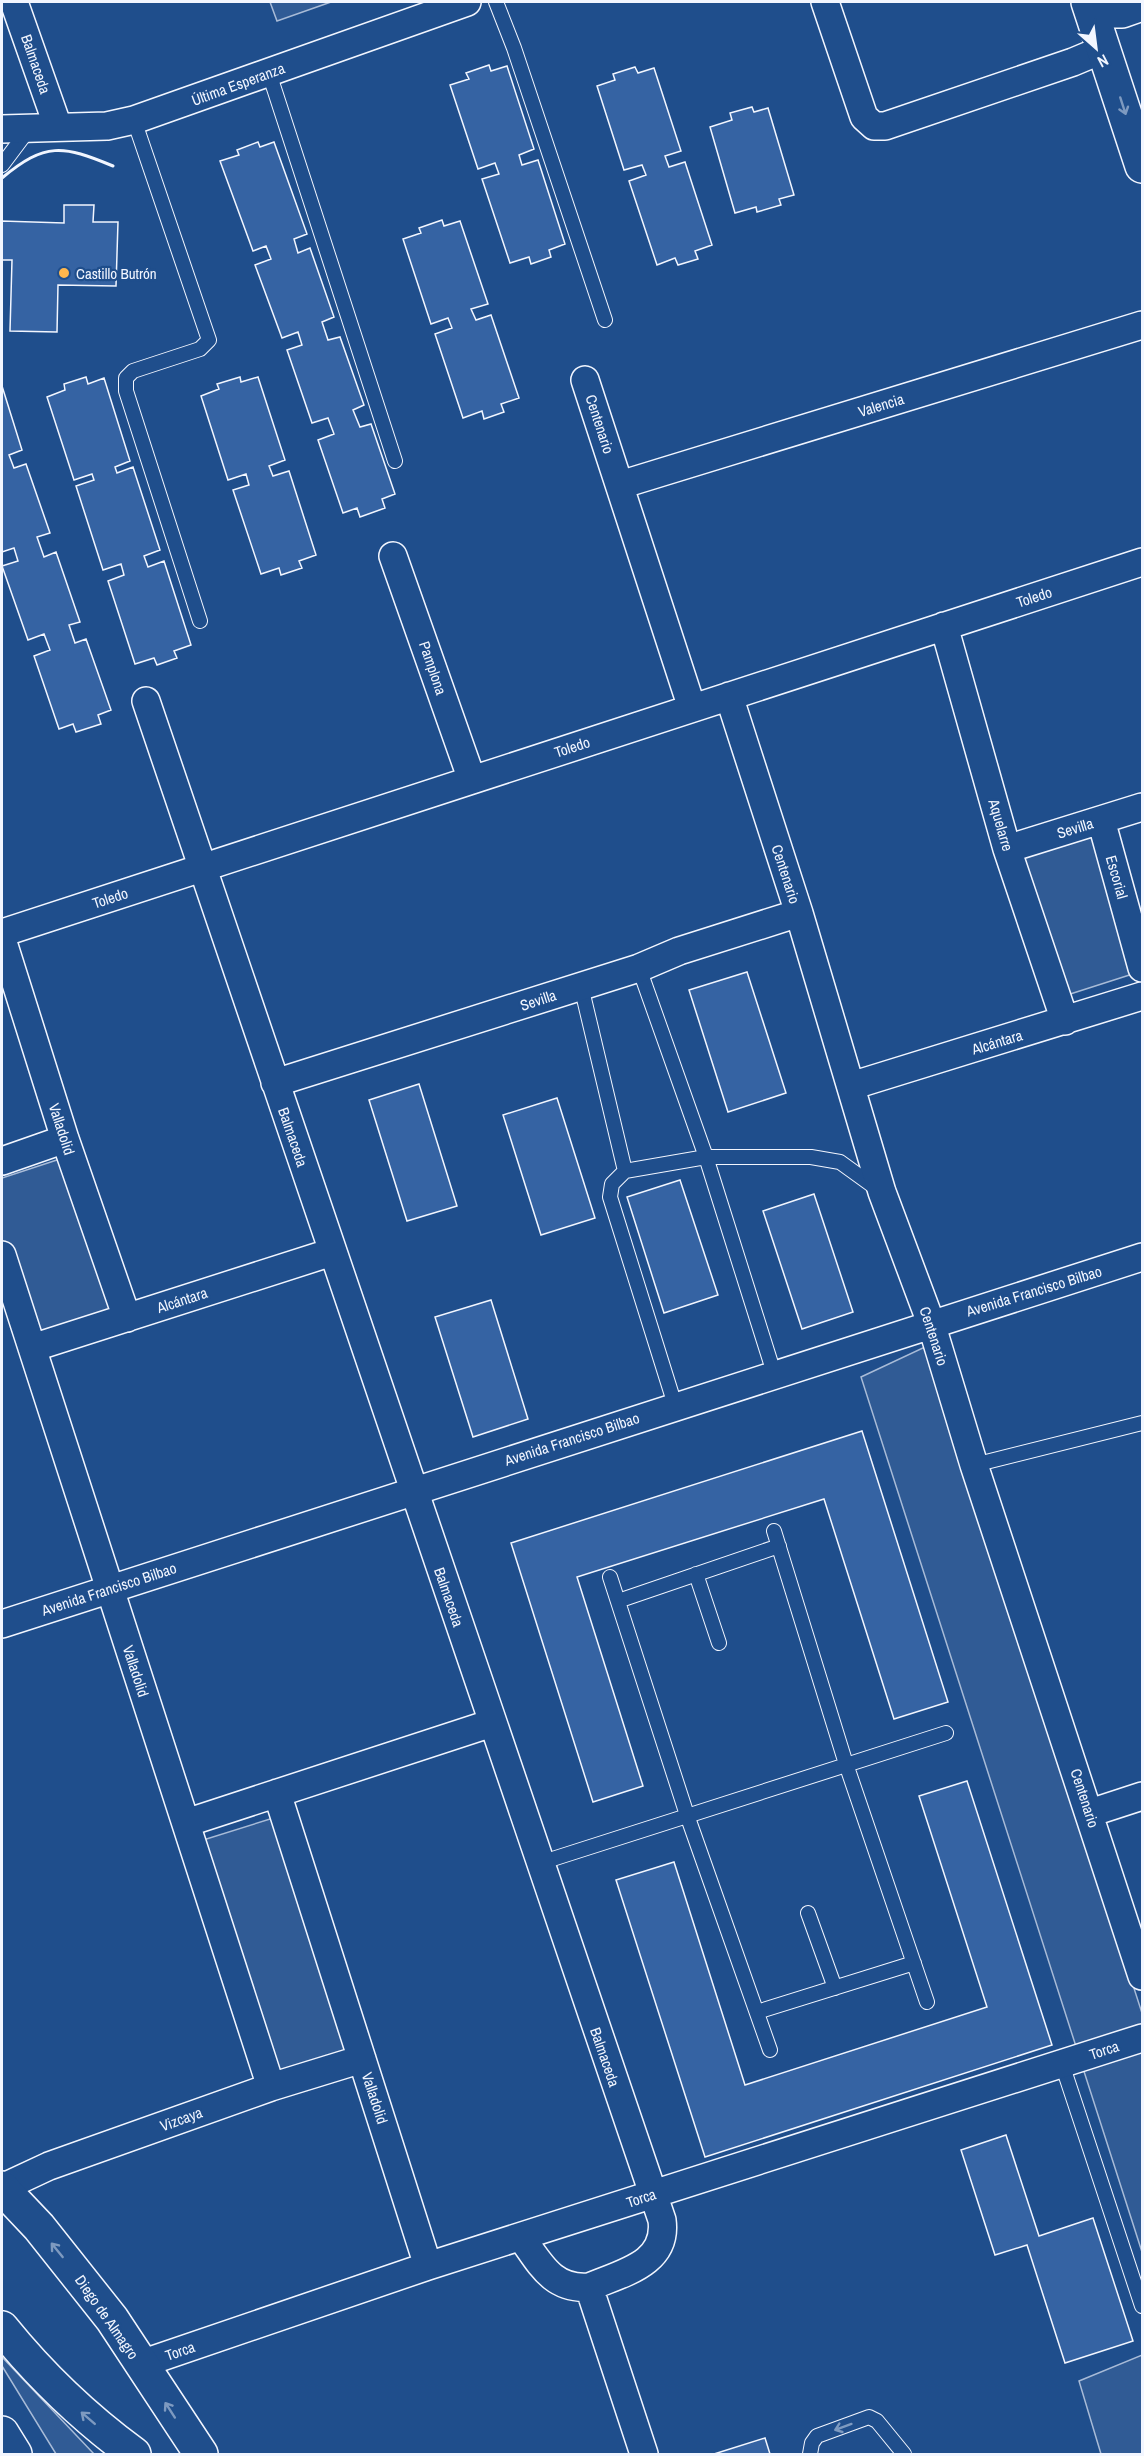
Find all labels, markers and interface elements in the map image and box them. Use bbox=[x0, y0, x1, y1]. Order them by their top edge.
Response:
north arrow bbox=[1066, 18, 1126, 78]
street label: Balmaceda bbox=[16, 31, 56, 97]
text: N bbox=[1094, 49, 1112, 73]
street label: Última Esperanza bbox=[188, 57, 288, 111]
one-way arrow bbox=[1118, 96, 1129, 115]
place label: Castillo Butrón bbox=[76, 263, 157, 284]
marker: Castillo Butrón bbox=[57, 266, 71, 280]
street label: Valencia bbox=[855, 388, 907, 422]
street label: Centenario bbox=[581, 392, 619, 456]
street label: Toledo bbox=[1014, 581, 1055, 613]
street label: Pamplona bbox=[414, 638, 452, 698]
street label: Toledo bbox=[552, 731, 593, 763]
street label: Aquelarre bbox=[983, 796, 1018, 854]
street label: Sevilla bbox=[1054, 813, 1096, 843]
street label: Centenario bbox=[767, 842, 805, 906]
street label: Escorial bbox=[1101, 853, 1133, 901]
street label: Toledo bbox=[90, 882, 131, 914]
street label: Sevilla bbox=[517, 984, 559, 1016]
street label: Alcántara bbox=[968, 1024, 1025, 1060]
street label: Valladolid bbox=[44, 1100, 80, 1158]
street label: Balmaceda bbox=[273, 1104, 313, 1170]
street label: Avenida Francisco Bilbao bbox=[963, 1260, 1104, 1322]
street label: Alcántara bbox=[153, 1282, 210, 1318]
street label: Centenario bbox=[915, 1304, 953, 1368]
street label: Avenida Francisco Bilbao bbox=[501, 1407, 642, 1471]
street label: Avenida Francisco Bilbao bbox=[38, 1557, 179, 1621]
street label: Balmaceda bbox=[429, 1564, 469, 1630]
street label: Valladolid bbox=[118, 1642, 154, 1700]
street label: Centenario bbox=[1066, 1766, 1104, 1830]
street label: Balmaceda bbox=[585, 2024, 625, 2090]
street label: Torca bbox=[1086, 2035, 1122, 2065]
street label: Valladolid bbox=[357, 2069, 393, 2127]
street label: Vizcaya bbox=[157, 2102, 205, 2136]
street label: Torca bbox=[623, 2183, 659, 2213]
one-way arrow bbox=[51, 2242, 64, 2258]
street label: Diego de Almagro bbox=[70, 2271, 144, 2363]
street label: Torca bbox=[162, 2336, 198, 2366]
one-way arrow bbox=[164, 2402, 176, 2419]
one-way arrow bbox=[81, 2411, 96, 2425]
one-way arrow bbox=[834, 2422, 853, 2433]

